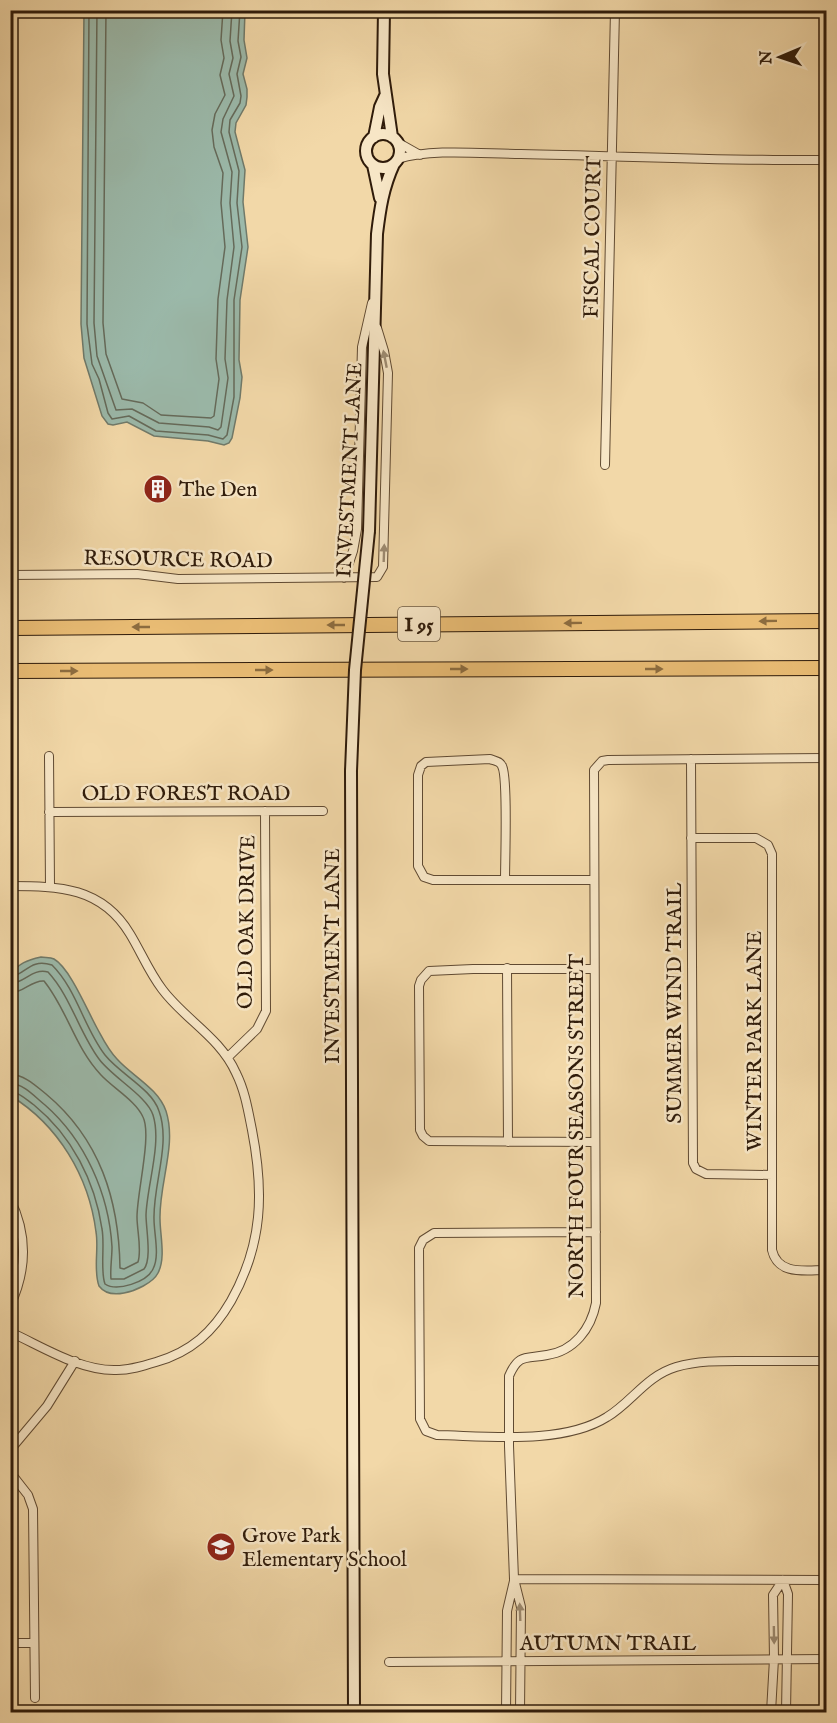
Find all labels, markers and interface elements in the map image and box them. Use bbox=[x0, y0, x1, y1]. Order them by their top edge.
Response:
north arrow bbox=[750, 27, 810, 87]
text: N bbox=[757, 50, 777, 66]
street label: FISCAL COURT bbox=[579, 155, 608, 319]
one-way arrow bbox=[380, 349, 389, 368]
street label: INVESTMENT LANE bbox=[331, 362, 370, 579]
building icon: The Den bbox=[142, 473, 174, 505]
place label: The Den bbox=[179, 477, 257, 504]
one-way arrow bbox=[379, 544, 388, 563]
street label: RESOURCE ROAD bbox=[83, 545, 273, 576]
road number: I 95 bbox=[398, 607, 440, 641]
one-way arrow bbox=[759, 616, 778, 626]
one-way arrow bbox=[564, 618, 583, 628]
one-way arrow bbox=[327, 620, 346, 630]
one-way arrow bbox=[132, 622, 151, 632]
one-way arrow bbox=[449, 664, 468, 674]
one-way arrow bbox=[644, 664, 663, 674]
one-way arrow bbox=[254, 665, 273, 675]
one-way arrow bbox=[59, 666, 78, 676]
street label: OLD FOREST ROAD bbox=[82, 781, 290, 808]
street label: OLD OAK DRIVE bbox=[232, 835, 263, 1009]
street label: INVESTMENT LANE bbox=[320, 848, 347, 1064]
street label: SUMMER WIND TRAIL bbox=[662, 882, 689, 1124]
street label: WINTER PARK LANE bbox=[742, 931, 769, 1151]
street label: NORTH FOUR SEASONS STREET bbox=[564, 953, 591, 1298]
place label: Grove Park Elementary School bbox=[242, 1523, 407, 1574]
school or university icon: Grove Park Elementary School bbox=[205, 1531, 237, 1563]
one-way arrow bbox=[515, 1603, 525, 1622]
one-way arrow bbox=[769, 1626, 779, 1645]
street label: AUTUMN TRAIL bbox=[519, 1631, 696, 1658]

